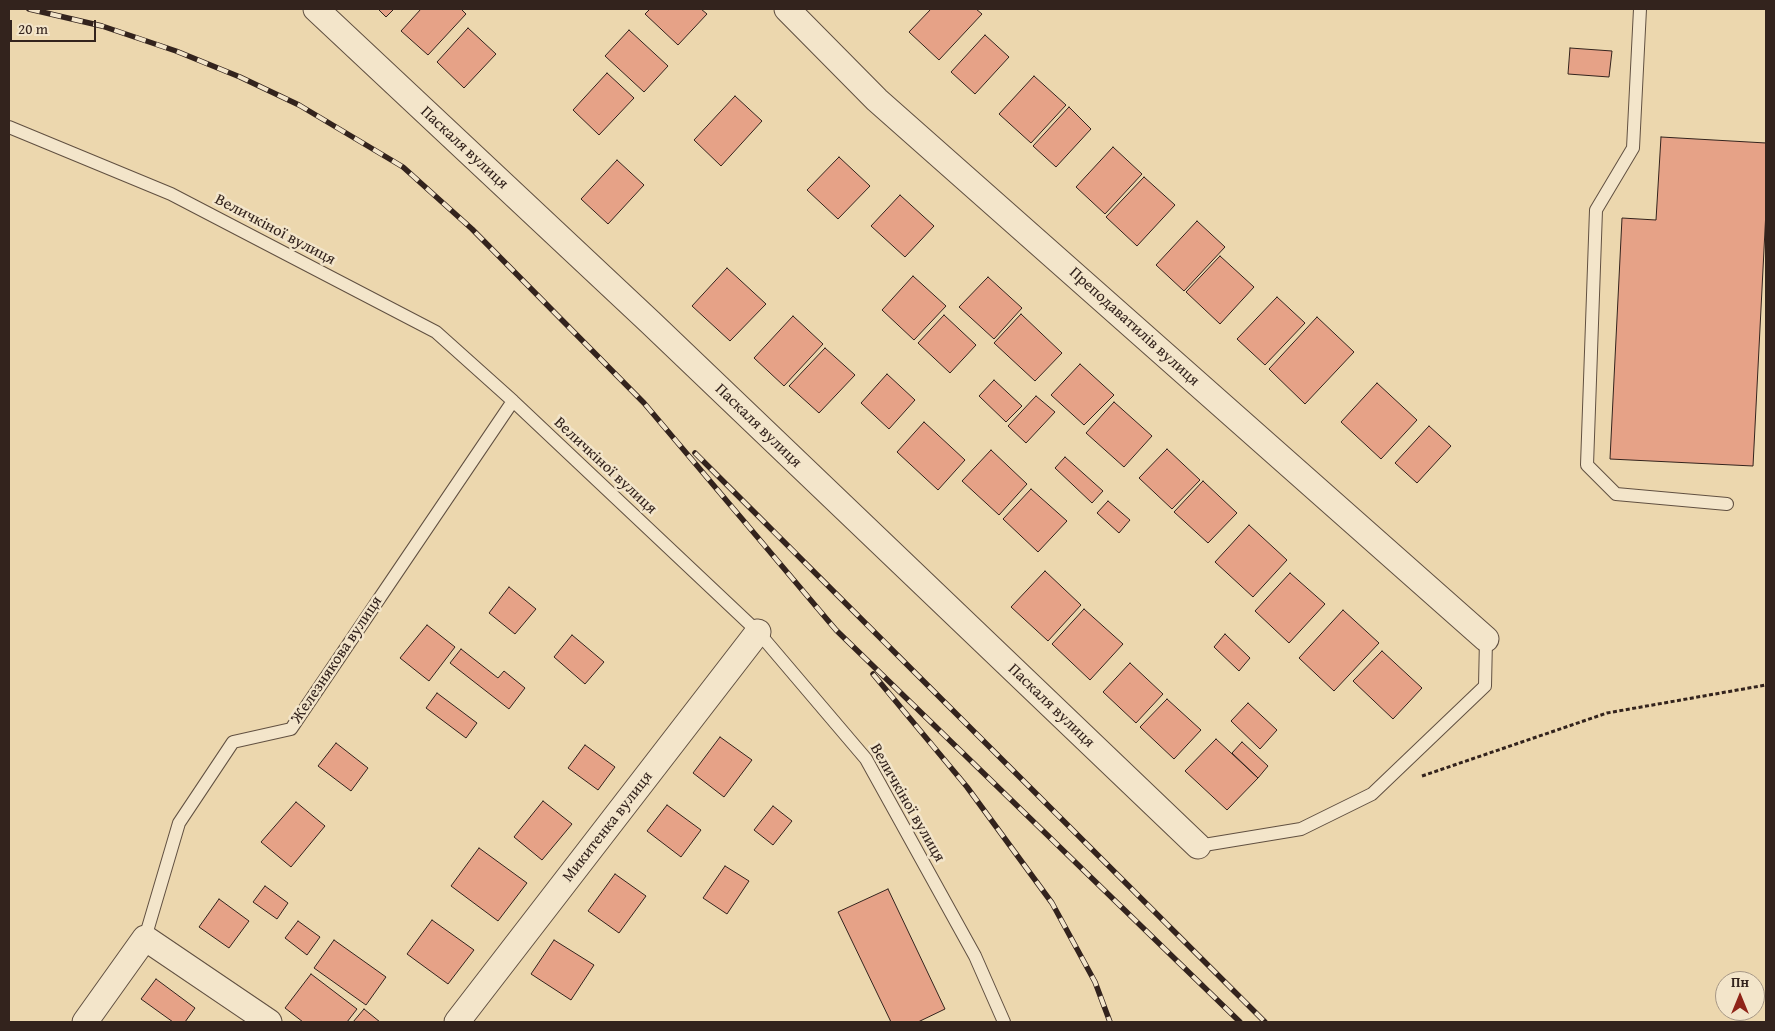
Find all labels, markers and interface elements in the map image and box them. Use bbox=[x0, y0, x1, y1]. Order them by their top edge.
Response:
scale bar bbox=[12, 10, 99, 42]
text: 20 m bbox=[18, 18, 48, 39]
street label: Паскаля вулиця bbox=[416, 102, 512, 194]
street label: Величкіної вулиця bbox=[211, 190, 339, 270]
street label: Преподаватилів вулиця bbox=[1065, 263, 1203, 391]
street label: Паскаля вулиця bbox=[711, 380, 805, 472]
street label: Величкіної вулиця bbox=[550, 413, 660, 519]
street label: Железнякова вулиця bbox=[287, 593, 387, 727]
street label: Паскаля вулиця bbox=[1004, 660, 1098, 752]
street label: Величкіної вулиця bbox=[865, 740, 949, 866]
street label: Микитенка вулиця bbox=[559, 768, 657, 886]
north arrow bbox=[1715, 971, 1765, 1021]
text: Пн bbox=[1731, 972, 1749, 992]

